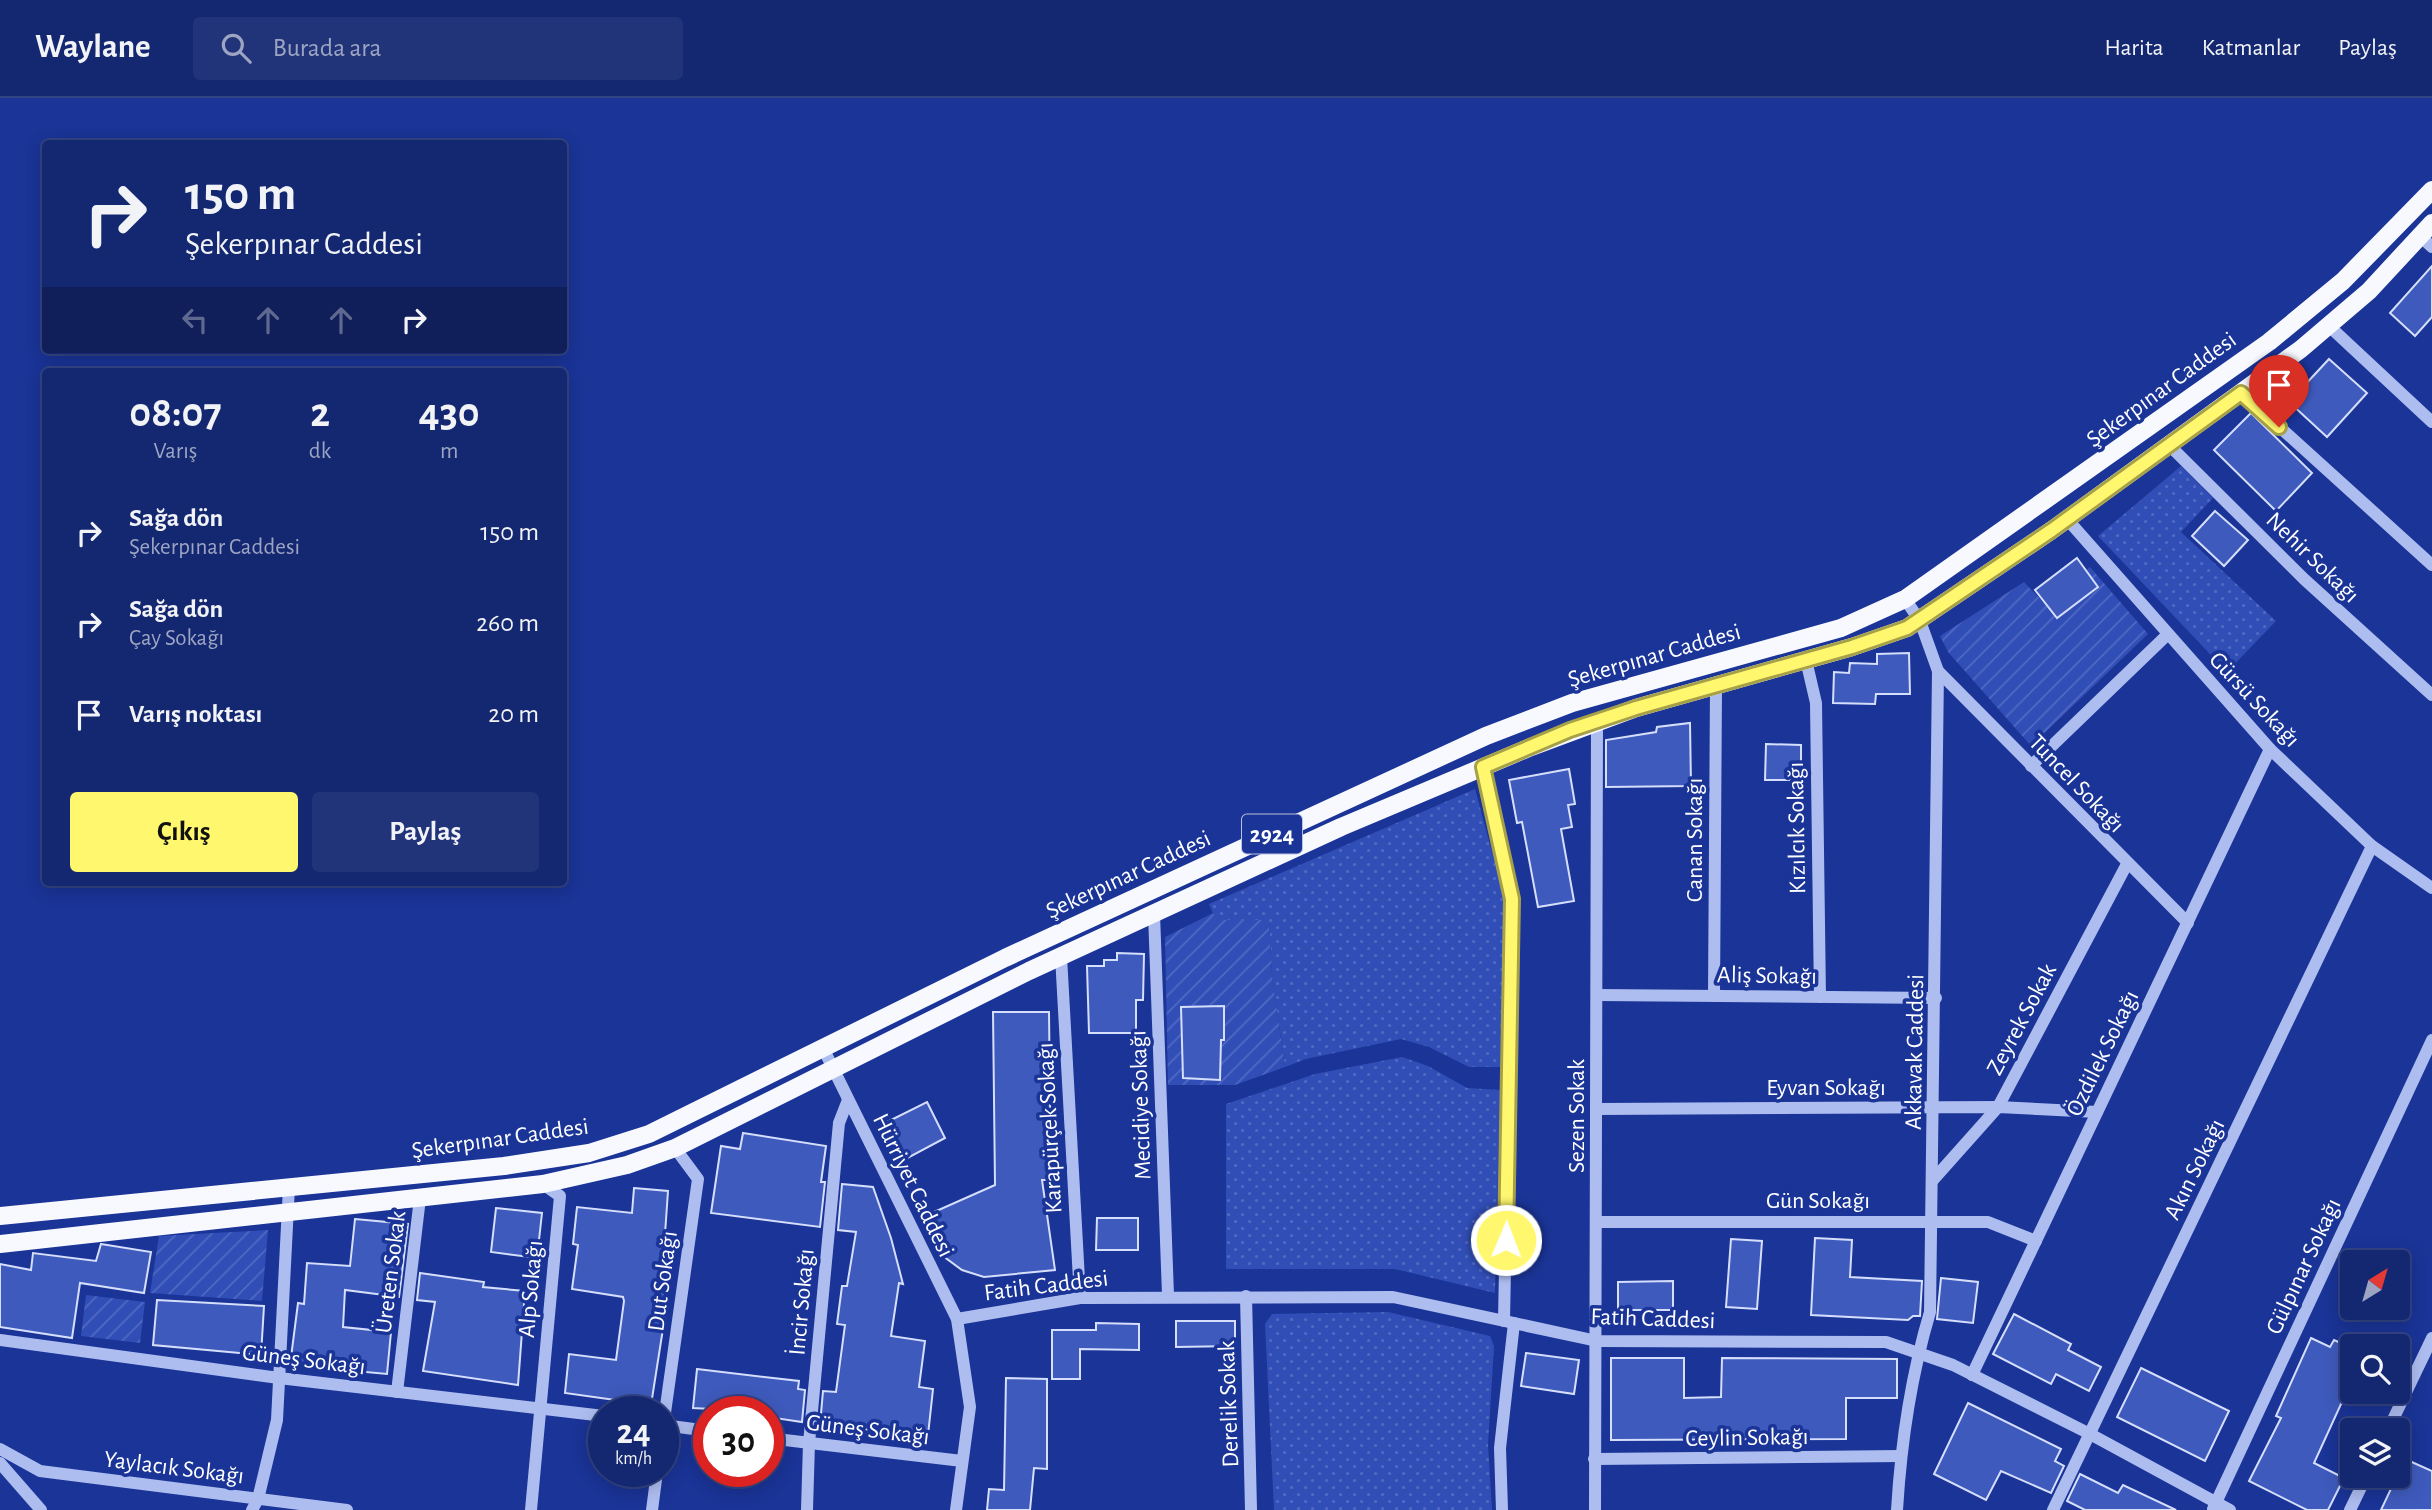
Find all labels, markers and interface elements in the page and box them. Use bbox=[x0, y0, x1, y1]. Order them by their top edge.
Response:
search box bbox=[193, 17, 683, 80]
icon: search bbox=[217, 29, 255, 67]
text: Waylane bbox=[35, 31, 151, 64]
text: Burada ara bbox=[273, 35, 381, 61]
text: Harita bbox=[2105, 36, 2164, 60]
text: Katmanlar bbox=[2202, 36, 2300, 60]
text: Paylaş bbox=[2338, 36, 2397, 60]
icon: right bbox=[70, 168, 161, 259]
text: 150 m bbox=[185, 170, 296, 219]
text: Şekerpınar Caddesi bbox=[185, 228, 423, 260]
icon: left bbox=[176, 301, 214, 339]
icon: ahead bbox=[249, 301, 287, 339]
icon: ahead bbox=[322, 301, 360, 339]
icon: right bbox=[395, 301, 433, 339]
street label: Şekerpınar Caddesi bbox=[2082, 328, 2241, 452]
pin bbox=[2249, 355, 2309, 427]
icon: arrive bbox=[2260, 366, 2298, 404]
text: 08:07 bbox=[129, 392, 222, 434]
text: 2 bbox=[310, 392, 330, 434]
text: 430 bbox=[419, 392, 480, 434]
text: Varış bbox=[154, 440, 197, 463]
text: dk bbox=[309, 440, 331, 463]
text: m bbox=[440, 440, 458, 463]
text: Sağa dön bbox=[129, 505, 223, 531]
street label: Nehir Sokağı bbox=[2261, 508, 2363, 608]
icon: right bbox=[70, 514, 108, 552]
text: 150 m bbox=[480, 519, 539, 545]
text: Şekerpınar Caddesi bbox=[129, 536, 300, 559]
text: Sağa dön bbox=[129, 596, 223, 622]
icon: right bbox=[70, 605, 108, 643]
text: 260 m bbox=[476, 610, 539, 636]
street label: Şekerpınar Caddesi bbox=[1565, 620, 1743, 692]
text: Çay Sokağı bbox=[129, 627, 224, 650]
street label: Gürsü Sokağı bbox=[2204, 647, 2304, 752]
icon: arrive bbox=[70, 696, 108, 734]
text: Varış noktası bbox=[129, 701, 262, 727]
text: 20 m bbox=[488, 701, 539, 727]
street label: Tuncel Sokağı bbox=[2024, 730, 2129, 837]
street label: Kızılcık Sokağı bbox=[1784, 762, 1810, 894]
street label: Canan Sokağı bbox=[1683, 778, 1707, 902]
button: Çıkış bbox=[70, 792, 298, 872]
button: Paylaş bbox=[312, 792, 539, 872]
road number: 2924 bbox=[1242, 814, 1302, 854]
street label: Şekerpınar Caddesi bbox=[1042, 826, 1214, 923]
street label: Zeyrek Sokak bbox=[1983, 960, 2061, 1079]
street label: Aliş Sokağı bbox=[1717, 963, 1817, 989]
street label: Akkavak Caddesi bbox=[1902, 974, 1928, 1130]
street label: Özdilek Sokağı bbox=[2061, 986, 2144, 1120]
street label: Mecidiye Sokağı bbox=[1126, 1030, 1156, 1180]
street label: Karapürçek Sokağı bbox=[1034, 1042, 1066, 1214]
street label: Sezen Sokak bbox=[1565, 1059, 1589, 1173]
street label: Eyvan Sokağı bbox=[1766, 1076, 1886, 1100]
street label: Hürriyet Caddesi bbox=[868, 1110, 958, 1261]
street label: Şekerpınar Caddesi bbox=[410, 1115, 590, 1163]
street label: Akın Sokağı bbox=[2160, 1115, 2230, 1224]
street label: Gün Sokağı bbox=[1766, 1189, 1870, 1213]
street label: Gülpınar Sokağı bbox=[2262, 1195, 2346, 1338]
position arrow bbox=[1469, 1203, 1543, 1277]
street label: Üreten Sokak bbox=[371, 1209, 410, 1335]
street label: Dut Sokağı bbox=[644, 1229, 682, 1333]
street label: Alp Sokağı bbox=[515, 1239, 547, 1339]
street label: İncir Sokağı bbox=[784, 1248, 819, 1356]
north arrow bbox=[2340, 1250, 2410, 1320]
map controls bbox=[2340, 1250, 2410, 1488]
street label: Fatih Caddesi bbox=[983, 1266, 1110, 1306]
street label: Fatih Caddesi bbox=[1590, 1305, 1716, 1333]
button: search bbox=[2340, 1334, 2410, 1404]
street label: Derelik Sokak bbox=[1215, 1340, 1243, 1468]
street label: Güneş Sokağı bbox=[241, 1341, 367, 1379]
speed limit sign: 30 bbox=[693, 1396, 784, 1487]
street label: Güneş Sokağı bbox=[805, 1411, 931, 1449]
text: 24 bbox=[616, 1415, 651, 1450]
button: layers bbox=[2340, 1418, 2410, 1488]
street label: Ceylin Sokağı bbox=[1685, 1425, 1809, 1451]
street label: Yaylacık Sokağı bbox=[103, 1448, 245, 1488]
text: km/h bbox=[615, 1450, 652, 1468]

